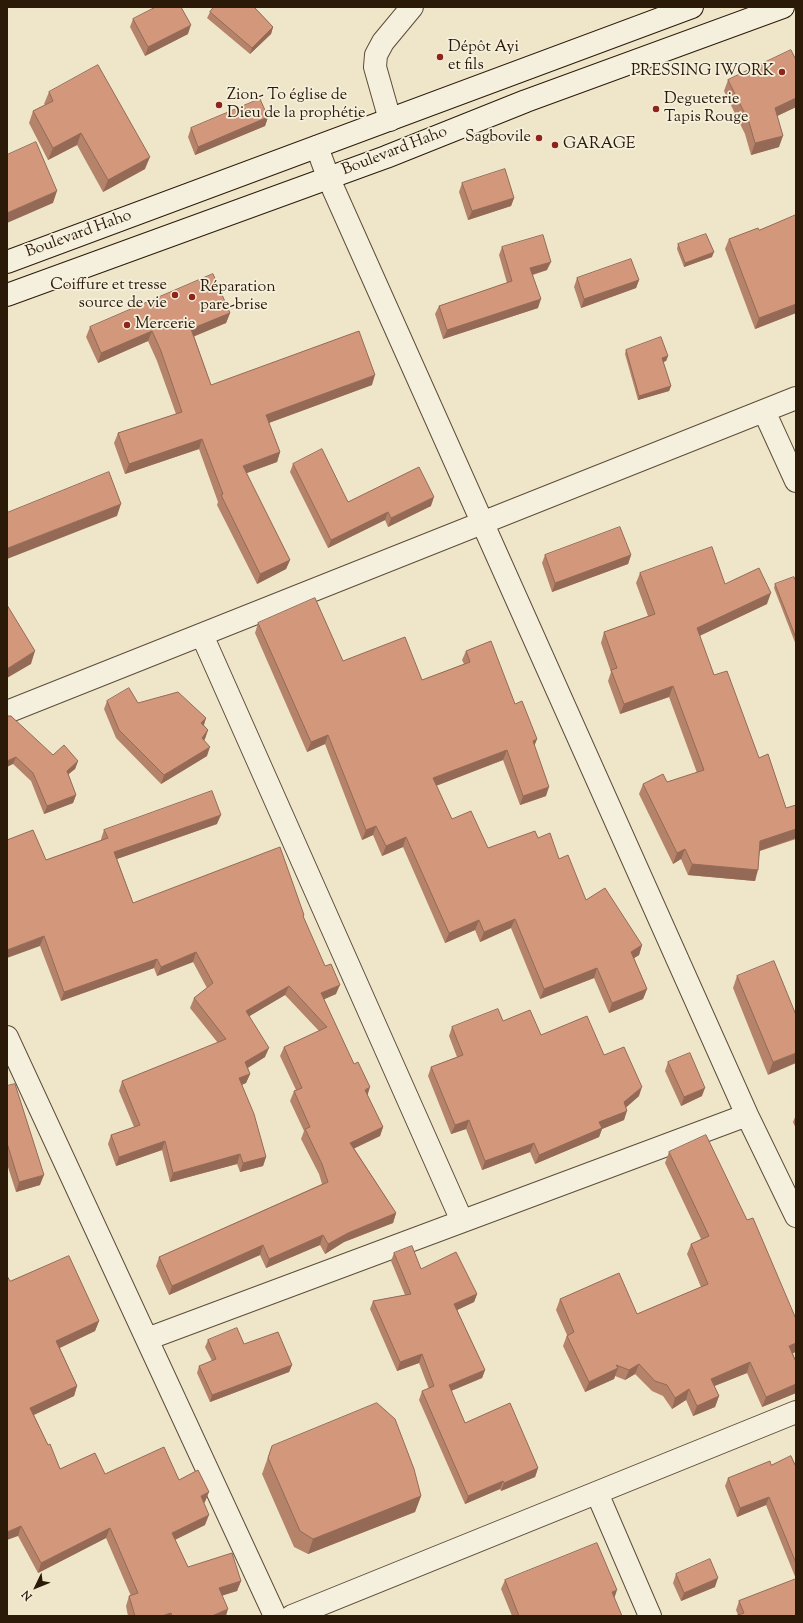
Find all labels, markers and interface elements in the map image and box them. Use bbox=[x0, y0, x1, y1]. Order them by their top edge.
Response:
place label: Dépôt Ayi et fils bbox=[448, 38, 519, 76]
marker: Dépôt Ayi et fils bbox=[435, 52, 445, 62]
place label: PRESSING IWORK bbox=[631, 62, 774, 82]
marker: PRESSING IWORK bbox=[777, 67, 787, 77]
place label: Zion- To église de Dieu de la prophétie bbox=[227, 86, 365, 124]
place label: Degueterie Tapis Rouge bbox=[664, 90, 748, 128]
marker: Zion- To église de Dieu de la prophétie bbox=[214, 100, 224, 110]
marker: Degueterie Tapis Rouge bbox=[651, 104, 661, 114]
street label: Boulevard Haho bbox=[339, 123, 451, 181]
place label: Sagbovile bbox=[465, 128, 531, 148]
marker: Sagbovile bbox=[534, 133, 544, 143]
place label: GARAGE bbox=[563, 135, 636, 155]
marker: GARAGE bbox=[550, 140, 560, 150]
street label: Boulevard Haho bbox=[23, 207, 135, 263]
place label: Coiffure et tresse source de vie bbox=[50, 276, 167, 314]
place label: Réparation pare-brise bbox=[200, 278, 276, 316]
marker: Coiffure et tresse source de vie bbox=[170, 290, 180, 300]
marker: Réparation pare-brise bbox=[187, 292, 197, 302]
place label: Mercerie bbox=[135, 315, 196, 335]
marker: Mercerie bbox=[122, 320, 132, 330]
north arrow bbox=[16, 1567, 56, 1607]
text: N bbox=[18, 1587, 36, 1604]

